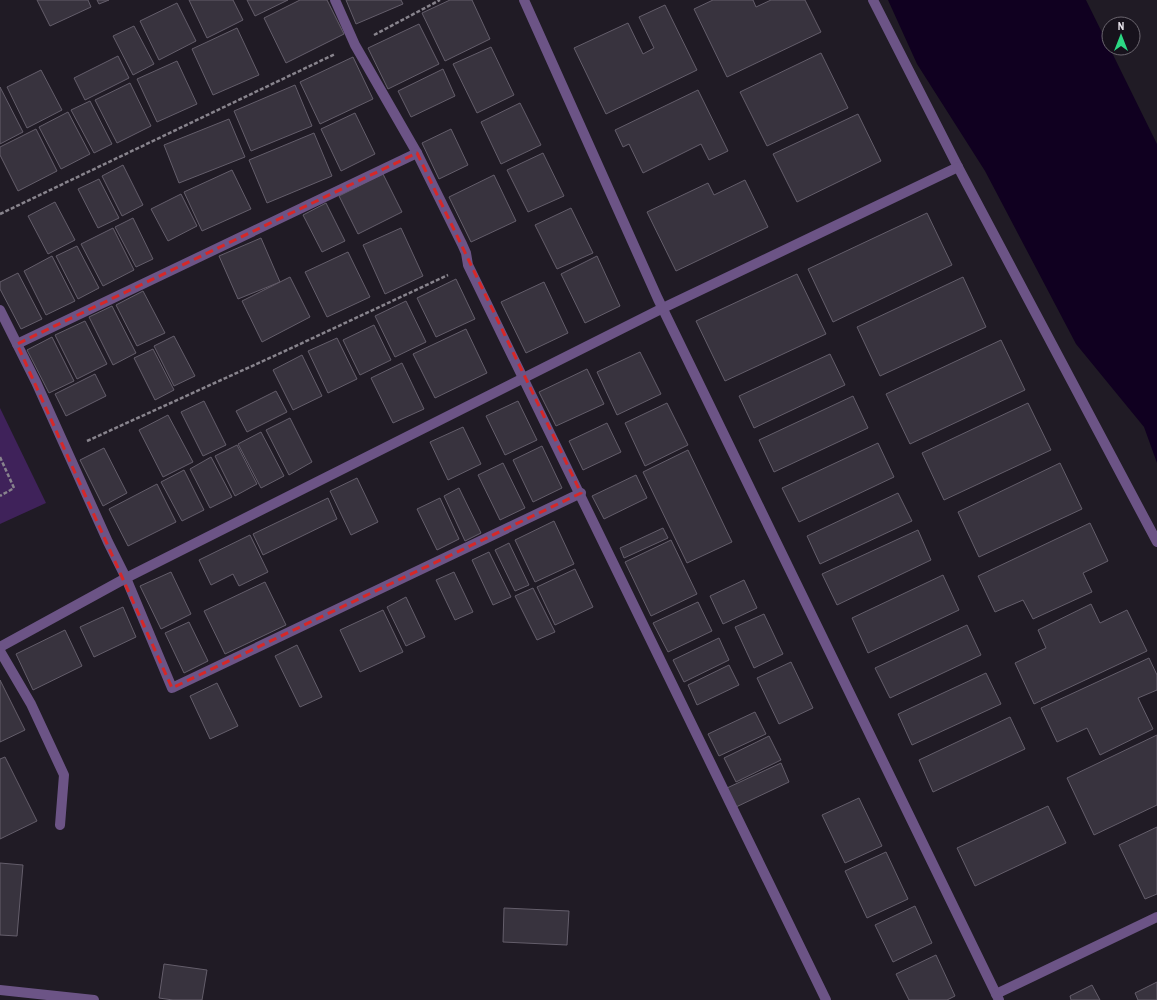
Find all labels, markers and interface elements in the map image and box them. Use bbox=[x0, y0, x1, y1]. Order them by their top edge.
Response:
north arrow bbox=[1101, 16, 1141, 56]
text: N bbox=[1118, 19, 1124, 33]

